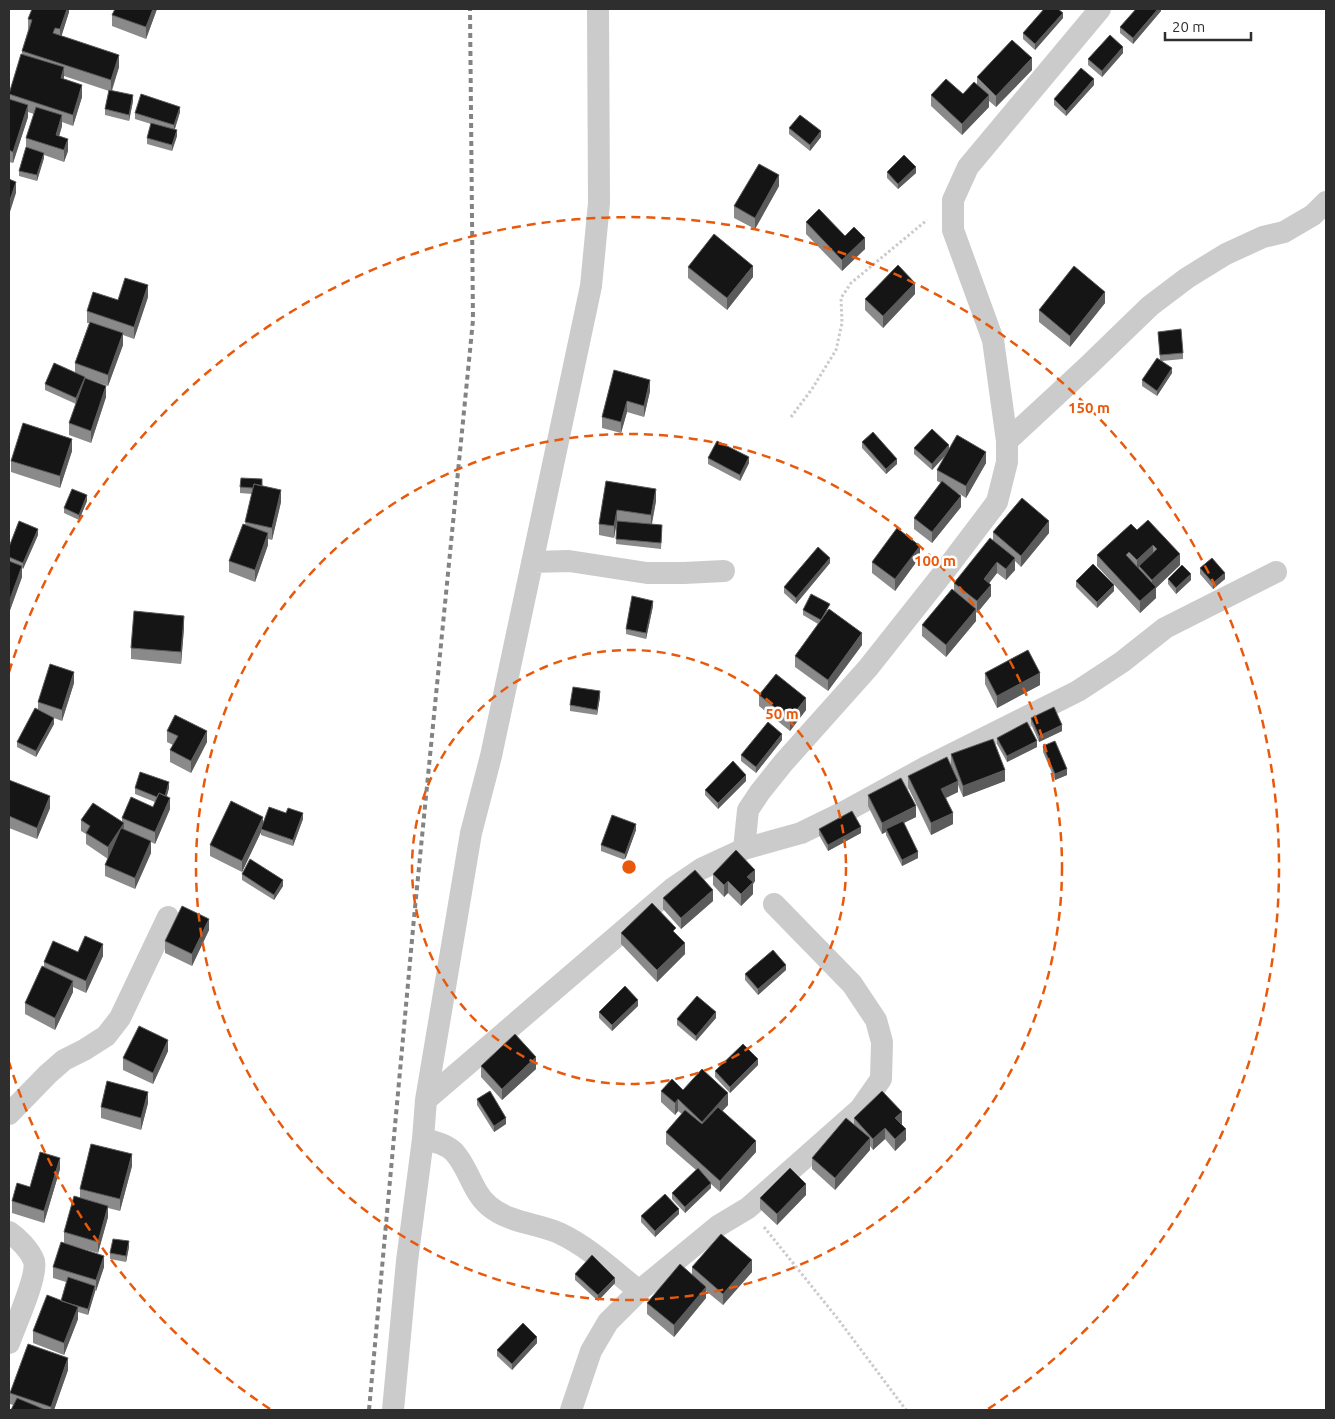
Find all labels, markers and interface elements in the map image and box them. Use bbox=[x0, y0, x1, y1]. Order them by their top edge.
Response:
scale bar bbox=[1165, 10, 1251, 42]
text: 20 m bbox=[1172, 18, 1205, 35]
text: 150 m bbox=[1068, 399, 1110, 416]
text: 100 m bbox=[914, 552, 956, 569]
text: 50 m bbox=[765, 705, 799, 722]
centre of rings bbox=[620, 858, 638, 876]

